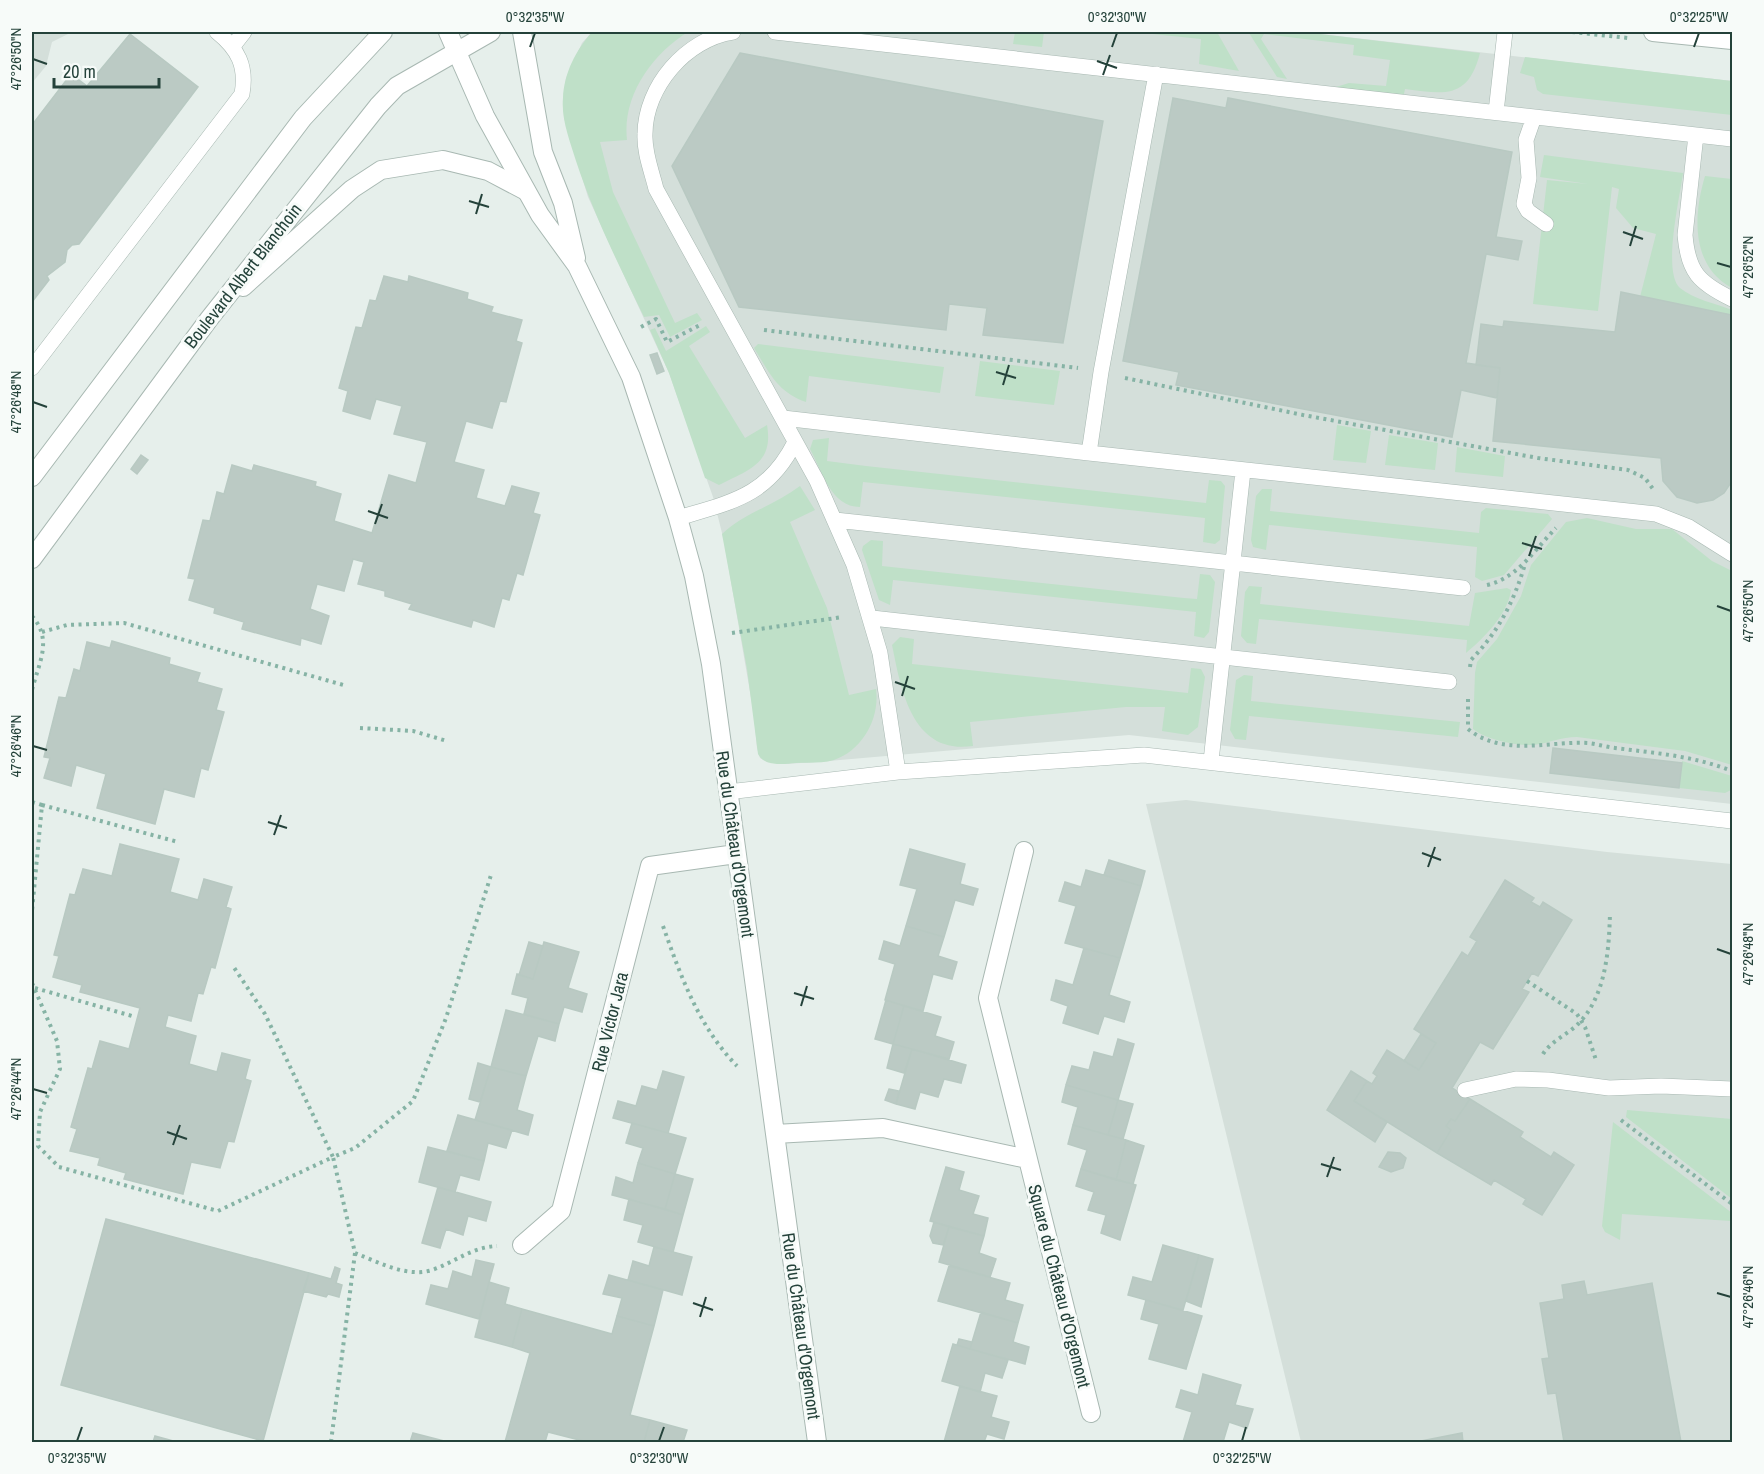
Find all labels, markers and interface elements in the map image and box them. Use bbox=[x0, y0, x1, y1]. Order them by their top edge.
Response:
text: 0°32'35"W bbox=[506, 6, 565, 27]
text: 0°32'30"W bbox=[1088, 6, 1147, 27]
text: 0°32'25"W bbox=[1670, 6, 1729, 27]
text: 47°26'50"N bbox=[5, 28, 26, 90]
scale bar bbox=[54, 51, 159, 89]
text: 20 m bbox=[63, 59, 96, 84]
street label: Boulevard Albert Blanchoin bbox=[178, 198, 307, 354]
text: 47°26'52"N bbox=[1737, 236, 1758, 298]
text: 47°26'48"N bbox=[5, 371, 26, 433]
text: 47°26'50"N bbox=[1737, 580, 1758, 642]
text: 47°26'46"N bbox=[5, 715, 26, 777]
street label: Rue du Château d'Orgemont bbox=[710, 749, 761, 939]
text: 47°26'48"N bbox=[1737, 923, 1758, 985]
street label: Rue Victor Jara bbox=[585, 969, 634, 1075]
text: 47°26'44"N bbox=[5, 1058, 26, 1120]
street label: Square du Château d'Orgemont bbox=[1022, 1182, 1097, 1390]
street label: Rue du Château d'Orgemont bbox=[776, 1231, 827, 1421]
text: 47°26'46"N bbox=[1737, 1266, 1758, 1328]
text: 0°32'35"W bbox=[48, 1447, 107, 1468]
text: 0°32'30"W bbox=[630, 1447, 689, 1468]
text: 0°32'25"W bbox=[1213, 1447, 1272, 1468]

